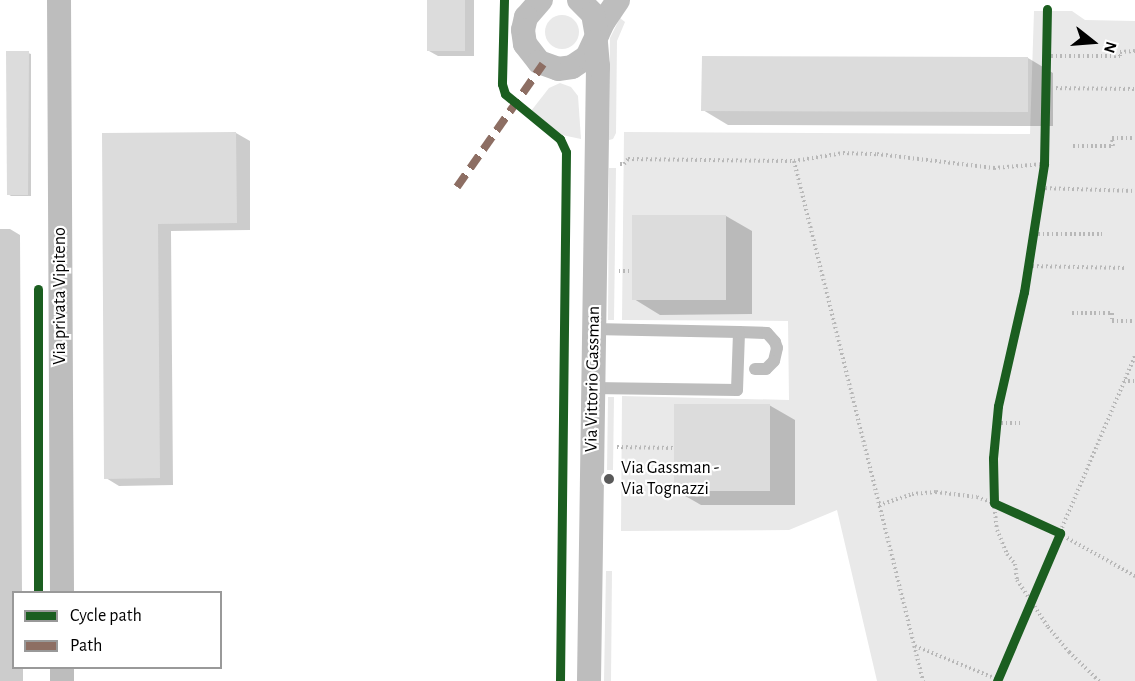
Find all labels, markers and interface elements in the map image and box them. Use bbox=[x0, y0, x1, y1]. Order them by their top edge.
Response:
north arrow bbox=[1063, 12, 1123, 72]
text: N bbox=[1101, 40, 1119, 55]
street label: Via privata Vipiteno bbox=[49, 227, 71, 365]
street label: Via Vittorio Gassman bbox=[581, 306, 605, 452]
place label: Via Gassman - Via Tognazzi bbox=[621, 458, 719, 500]
marker: Via Gassman - Via Tognazzi bbox=[602, 472, 616, 486]
legend bbox=[12, 591, 222, 669]
text: Cycle path bbox=[70, 607, 142, 625]
text: Path bbox=[70, 637, 102, 655]

